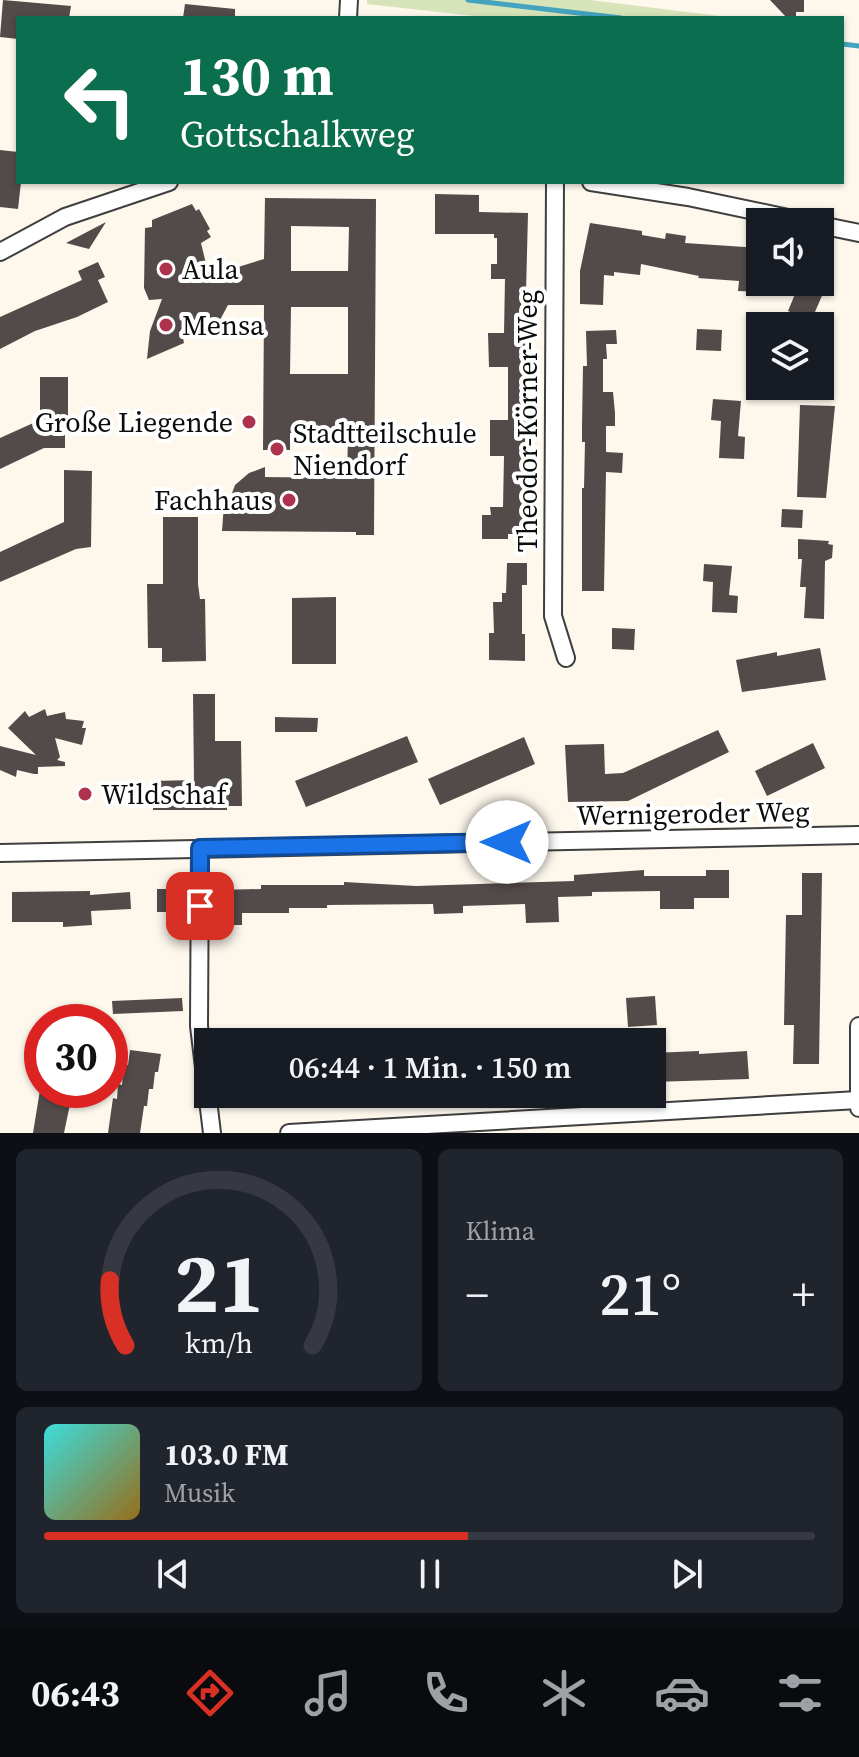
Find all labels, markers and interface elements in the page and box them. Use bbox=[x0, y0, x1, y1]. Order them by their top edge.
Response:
text: 130 m bbox=[180, 37, 334, 114]
icon: left bbox=[48, 48, 152, 152]
text: Gottschalkweg bbox=[180, 110, 415, 159]
map controls bbox=[746, 208, 834, 400]
button: sound bbox=[746, 208, 834, 296]
place label: Aula bbox=[182, 250, 239, 288]
marker: Aula bbox=[157, 260, 175, 278]
street label: Theodor-Körner-Weg bbox=[508, 290, 546, 552]
place label: Mensa bbox=[182, 306, 265, 344]
button: layers bbox=[746, 312, 834, 400]
marker: Mensa bbox=[157, 316, 175, 334]
place label: Große Liegende bbox=[35, 403, 233, 441]
marker: Große Liegende bbox=[240, 413, 258, 431]
place label: Stadtteilschule Niendorf bbox=[293, 414, 477, 484]
marker: Stadtteilschule Niendorf bbox=[268, 440, 286, 458]
place label: Fachhaus bbox=[154, 481, 273, 519]
marker: Fachhaus bbox=[280, 491, 298, 509]
place label: Wildschaf bbox=[101, 775, 229, 813]
marker: Wildschaf bbox=[76, 785, 94, 803]
street label: Wernigeroder Weg bbox=[576, 792, 810, 834]
position arrow bbox=[465, 800, 549, 884]
pin bbox=[166, 872, 234, 940]
icon: arrive bbox=[178, 884, 222, 928]
speed limit sign: 30 bbox=[24, 1004, 128, 1108]
text: 06:44 · 1 Min. · 150 m bbox=[289, 1047, 571, 1088]
text: Klima bbox=[466, 1213, 535, 1249]
text: 21 bbox=[174, 1226, 264, 1340]
text: 21° bbox=[599, 1253, 681, 1335]
text: − bbox=[466, 1264, 489, 1325]
text: + bbox=[792, 1264, 815, 1325]
text: km/h bbox=[185, 1323, 253, 1363]
text: 103.0 FM bbox=[164, 1434, 289, 1475]
text: Musik bbox=[164, 1475, 235, 1511]
icon: previous bbox=[151, 1552, 195, 1596]
icon: pause bbox=[408, 1552, 452, 1596]
icon: next bbox=[665, 1552, 709, 1596]
icon: directions bbox=[182, 1665, 238, 1721]
icon: music bbox=[300, 1665, 356, 1721]
icon: phone bbox=[418, 1665, 474, 1721]
icon: climate bbox=[536, 1665, 592, 1721]
icon: car bbox=[654, 1665, 710, 1721]
icon: filters bbox=[772, 1665, 828, 1721]
text: 06:43 bbox=[31, 1669, 120, 1718]

